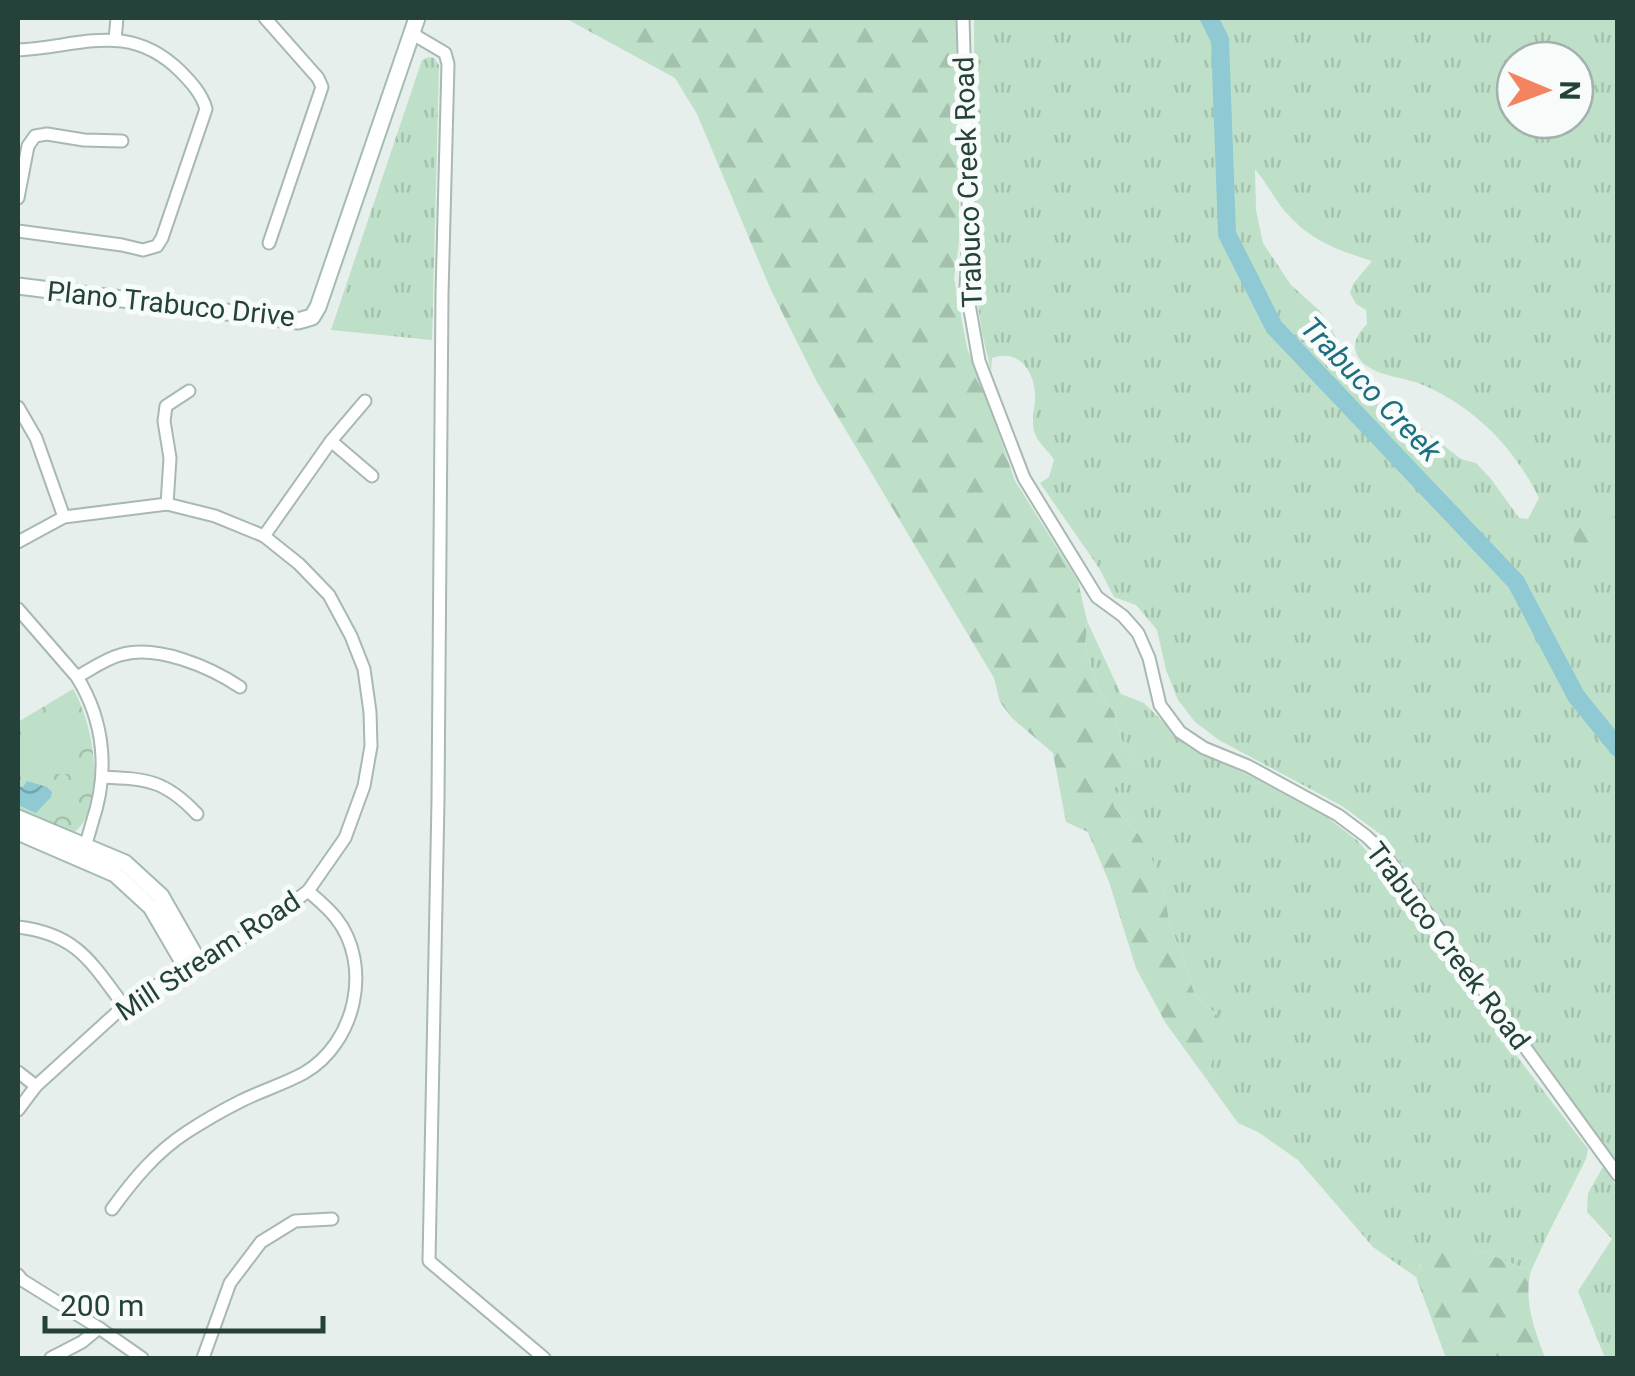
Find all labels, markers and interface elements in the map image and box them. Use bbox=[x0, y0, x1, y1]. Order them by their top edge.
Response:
north arrow bbox=[1495, 40, 1595, 140]
street label: Trabuco Creek Road bbox=[947, 56, 989, 308]
text: N bbox=[1553, 80, 1586, 101]
street label: Plano Trabuco Drive bbox=[45, 275, 297, 333]
water label: Trabuco Creek bbox=[1293, 310, 1449, 469]
street label: Trabuco Creek Road bbox=[1359, 836, 1537, 1056]
street label: Mill Stream Road bbox=[110, 884, 306, 1028]
scale bar bbox=[45, 1271, 322, 1333]
text: 200 m bbox=[60, 1288, 144, 1323]

